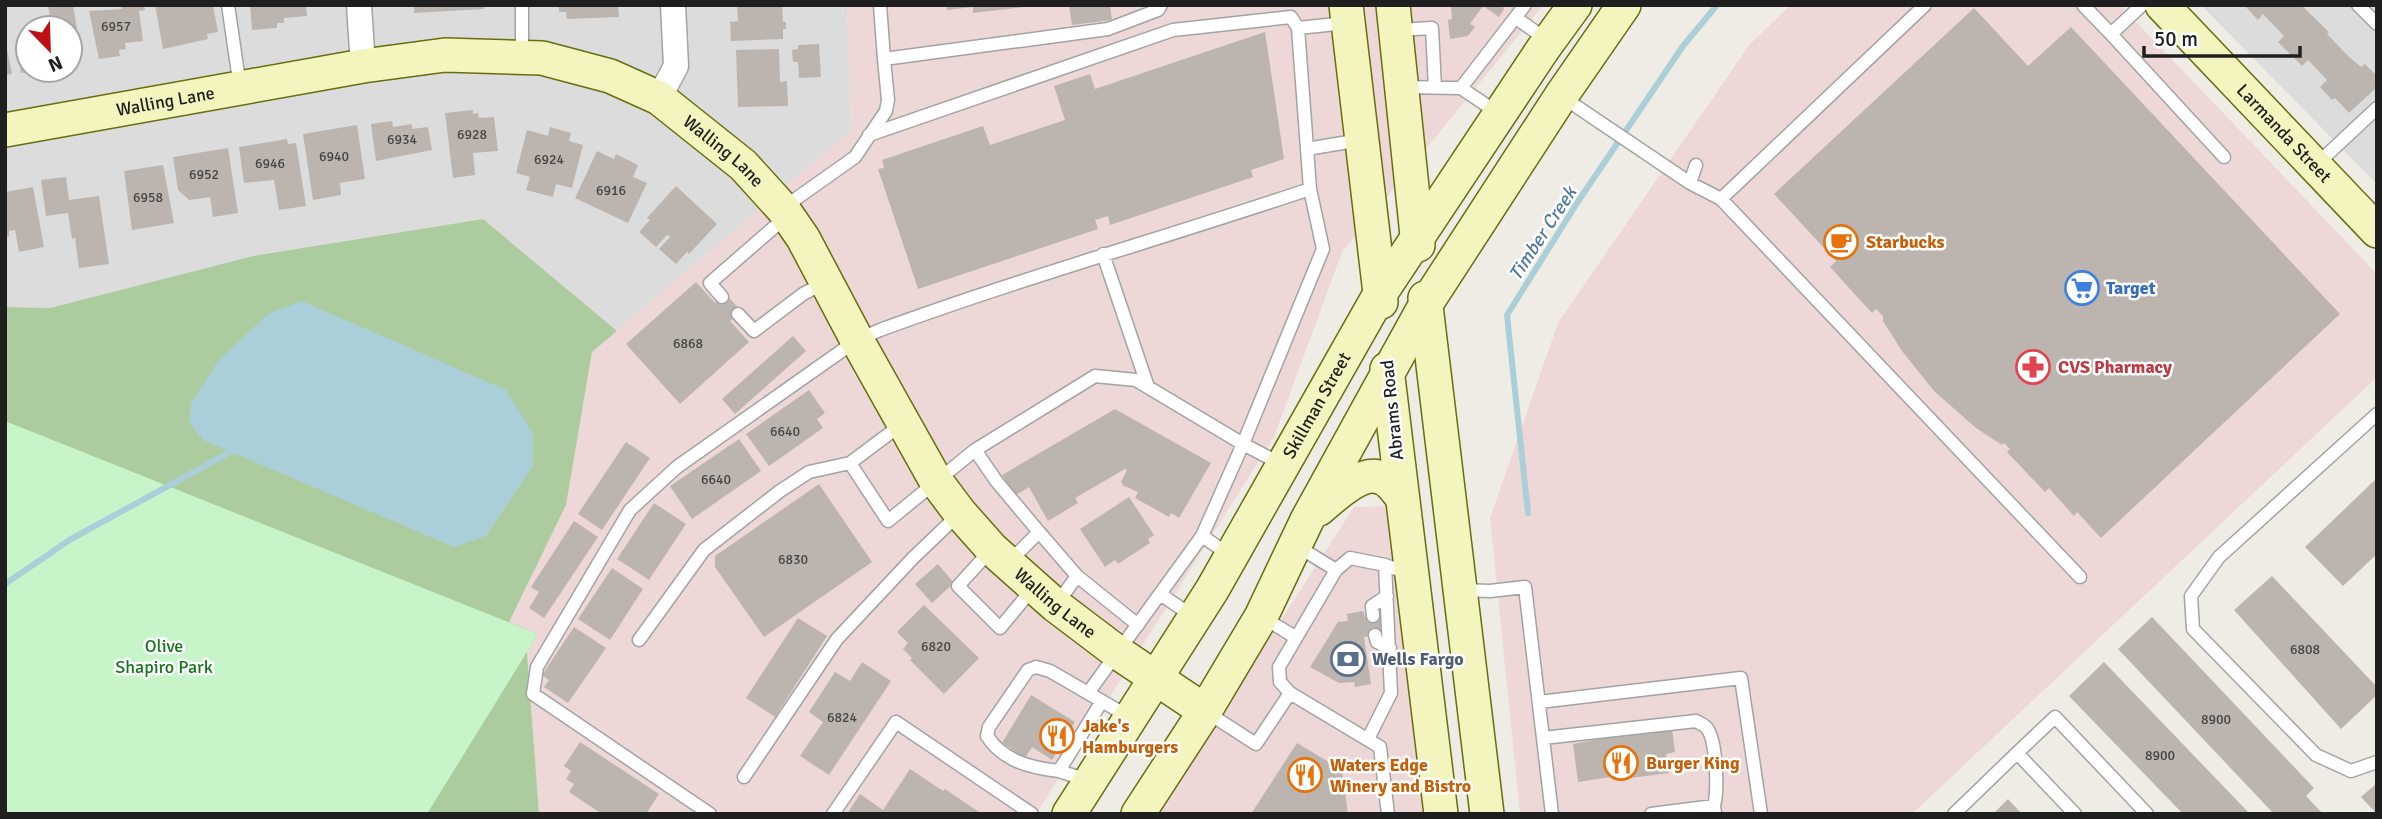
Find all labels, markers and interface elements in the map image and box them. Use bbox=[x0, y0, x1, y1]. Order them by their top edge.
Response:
north arrow bbox=[14, 14, 84, 84]
scale bar bbox=[2144, 14, 2300, 58]
house number: 6957 bbox=[101, 18, 131, 35]
text: 50 m bbox=[2154, 26, 2198, 52]
text: N bbox=[44, 50, 66, 77]
street label: Larmanda Street bbox=[2232, 79, 2336, 187]
street label: Walling Lane bbox=[115, 82, 216, 121]
street label: Walling Lane bbox=[679, 110, 768, 191]
house number: 6928 bbox=[457, 126, 487, 143]
house number: 6934 bbox=[387, 131, 418, 148]
house number: 6940 bbox=[319, 148, 349, 165]
house number: 6924 bbox=[534, 151, 565, 168]
house number: 6946 bbox=[255, 155, 285, 172]
house number: 6952 bbox=[189, 166, 219, 183]
water label: Timber Creek bbox=[1504, 181, 1583, 285]
house number: 6916 bbox=[596, 182, 626, 199]
house number: 6958 bbox=[133, 189, 163, 206]
cafe icon: Starbucks bbox=[1822, 223, 1860, 261]
place label: Starbucks bbox=[1866, 231, 1945, 253]
supermarket icon: Target bbox=[2063, 269, 2101, 307]
place label: Target bbox=[2106, 277, 2156, 299]
house number: 6868 bbox=[673, 335, 703, 352]
street label: Skillman Street bbox=[1278, 348, 1356, 462]
pharmacy icon: CVS Pharmacy bbox=[2014, 348, 2052, 386]
place label: CVS Pharmacy bbox=[2058, 356, 2172, 378]
street label: Abrams Road bbox=[1376, 359, 1408, 461]
house number: 6640 bbox=[770, 423, 800, 440]
house number: 6640 bbox=[701, 471, 731, 488]
house number: 6830 bbox=[778, 551, 808, 568]
street label: Walling Lane bbox=[1010, 563, 1100, 643]
park label: Olive Shapiro Park bbox=[115, 635, 213, 678]
house number: 6820 bbox=[921, 638, 951, 655]
bank icon: Wells Fargo bbox=[1329, 640, 1367, 678]
house number: 6808 bbox=[2290, 641, 2320, 658]
place label: Wells Fargo bbox=[1372, 648, 1464, 670]
house number: 6824 bbox=[827, 709, 858, 726]
house number: 8900 bbox=[2201, 711, 2231, 728]
place label: Jake's Hamburgers bbox=[1082, 715, 1178, 758]
restaurant icon: Jake's Hamburgers bbox=[1038, 717, 1076, 755]
restaurant icon: Burger King bbox=[1602, 744, 1640, 782]
house number: 8900 bbox=[2145, 747, 2175, 764]
place label: Burger King bbox=[1646, 752, 1740, 774]
place label: Waters Edge Winery and Bistro bbox=[1330, 754, 1471, 797]
restaurant icon: Waters Edge Winery and Bistro bbox=[1286, 756, 1324, 794]

